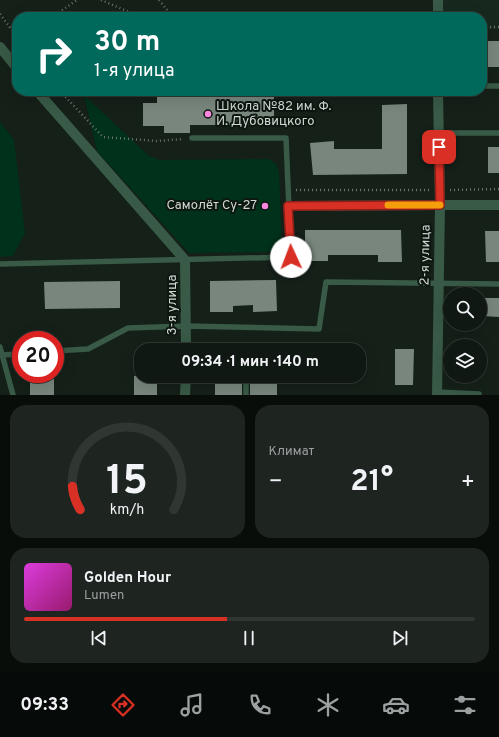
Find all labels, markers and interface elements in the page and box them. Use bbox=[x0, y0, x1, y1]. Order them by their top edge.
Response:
text: 30 m bbox=[94, 25, 160, 61]
icon: right bbox=[28, 28, 80, 80]
text: 1-я улица bbox=[94, 60, 175, 83]
place label: Школа №82 им. Ф. И. Дубовицкого bbox=[216, 99, 332, 130]
marker: Школа №82 им. Ф. И. Дубовицкого bbox=[203, 109, 213, 119]
pin bbox=[422, 130, 456, 164]
icon: arrive bbox=[428, 136, 450, 158]
place label: Самолёт Су-27 bbox=[166, 198, 257, 214]
marker: Самолёт Су-27 bbox=[260, 201, 270, 211]
street label: 2-я улица bbox=[417, 224, 435, 286]
position arrow bbox=[270, 236, 312, 278]
street label: 3-я улица bbox=[165, 275, 181, 335]
map controls bbox=[443, 287, 487, 383]
button: search bbox=[443, 287, 487, 331]
speed limit sign: 20 bbox=[12, 331, 64, 383]
button: layers bbox=[443, 339, 487, 383]
text: 09:34 · 1 мин · 140 m bbox=[181, 353, 319, 372]
text: Климат bbox=[269, 444, 314, 460]
text: 15 bbox=[106, 455, 148, 508]
text: 21° bbox=[350, 464, 393, 501]
text: − bbox=[269, 469, 283, 496]
text: + bbox=[461, 469, 475, 496]
text: km/h bbox=[110, 500, 145, 518]
text: Golden Hour bbox=[84, 569, 171, 588]
text: Lumen bbox=[84, 588, 124, 604]
icon: previous bbox=[88, 627, 110, 649]
icon: pause bbox=[238, 627, 260, 649]
icon: next bbox=[389, 627, 411, 649]
icon: directions bbox=[109, 691, 137, 719]
icon: music bbox=[178, 691, 206, 719]
icon: phone bbox=[246, 691, 274, 719]
icon: climate bbox=[314, 691, 342, 719]
icon: car bbox=[382, 691, 410, 719]
icon: filters bbox=[451, 691, 479, 719]
text: 09:33 bbox=[20, 694, 69, 717]

